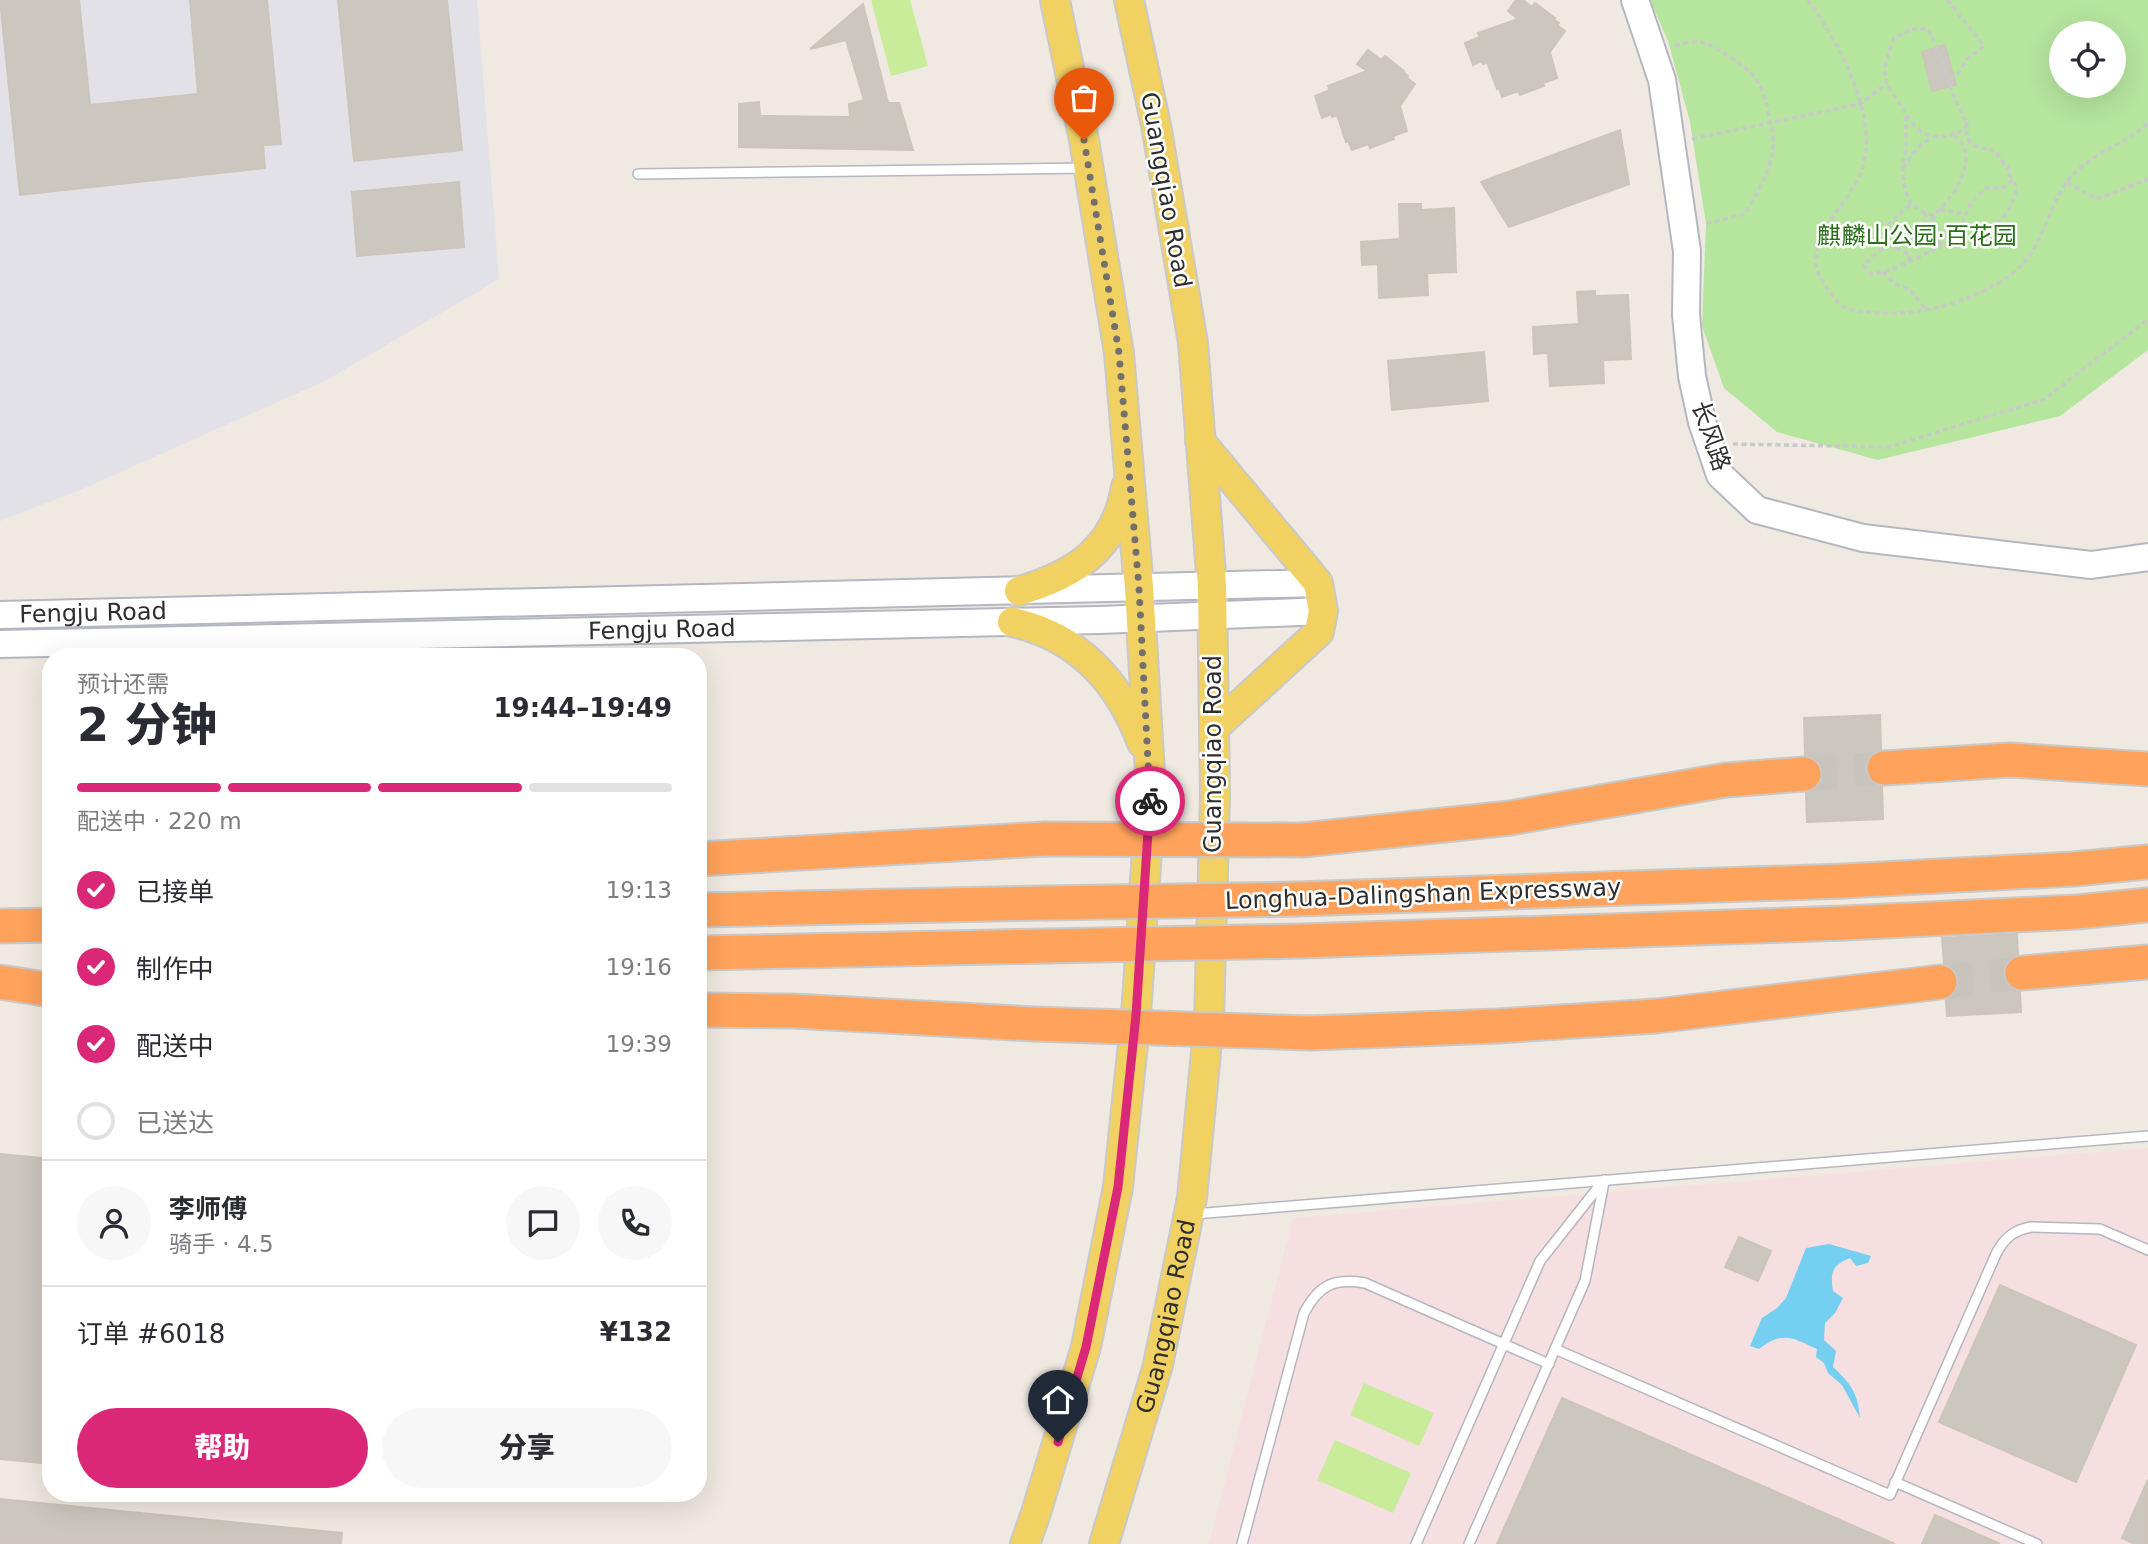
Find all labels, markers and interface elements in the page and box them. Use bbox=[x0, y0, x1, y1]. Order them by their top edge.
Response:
map controls bbox=[2049, 21, 2126, 98]
button: locate bbox=[2049, 21, 2126, 98]
pin bbox=[1054, 68, 1114, 140]
icon: bag bbox=[1065, 79, 1103, 117]
street label: Guangqiao Road bbox=[1135, 90, 1197, 290]
park label: 麒麟山公园·百花园 bbox=[1817, 222, 2017, 250]
street label: 长风路 bbox=[1686, 397, 1736, 475]
street label: Fengju Road bbox=[19, 597, 167, 629]
street label: Fengju Road bbox=[588, 614, 736, 645]
street label: Guangqiao Road bbox=[1199, 655, 1227, 853]
text: 预计还需 bbox=[77, 671, 169, 697]
text: 19:44–19:49 bbox=[493, 693, 672, 723]
text: 2 分钟 bbox=[77, 698, 217, 752]
courier bbox=[1115, 766, 1185, 836]
icon: bike bbox=[1131, 782, 1169, 820]
text: 配送中 · 220 m bbox=[77, 808, 242, 834]
icon: check bbox=[77, 871, 115, 909]
street label: Longhua-Dalingshan Expressway bbox=[1224, 873, 1622, 915]
text: 已接单 bbox=[136, 877, 214, 907]
text: 19:13 bbox=[606, 877, 672, 903]
icon: check bbox=[77, 948, 115, 986]
text: 制作中 bbox=[136, 954, 214, 984]
text: 19:16 bbox=[606, 954, 672, 980]
icon: check bbox=[77, 1025, 115, 1063]
text: 配送中 bbox=[136, 1031, 214, 1061]
text: 19:39 bbox=[606, 1031, 672, 1057]
text: 已送达 bbox=[136, 1108, 214, 1138]
button: person bbox=[77, 1186, 151, 1260]
button: chat bbox=[506, 1186, 580, 1260]
button: phone bbox=[598, 1186, 672, 1260]
text: 李师傅 bbox=[169, 1194, 247, 1224]
street label: Guangqiao Road bbox=[1130, 1217, 1201, 1417]
text: 骑手 · 4.5 bbox=[169, 1231, 274, 1257]
text: ¥132 bbox=[600, 1317, 672, 1347]
text: 订单 #6018 bbox=[77, 1319, 225, 1349]
pin bbox=[1028, 1370, 1088, 1442]
icon: home bbox=[1039, 1381, 1077, 1419]
button: 帮助 bbox=[77, 1408, 368, 1488]
button: 分享 bbox=[382, 1408, 672, 1488]

